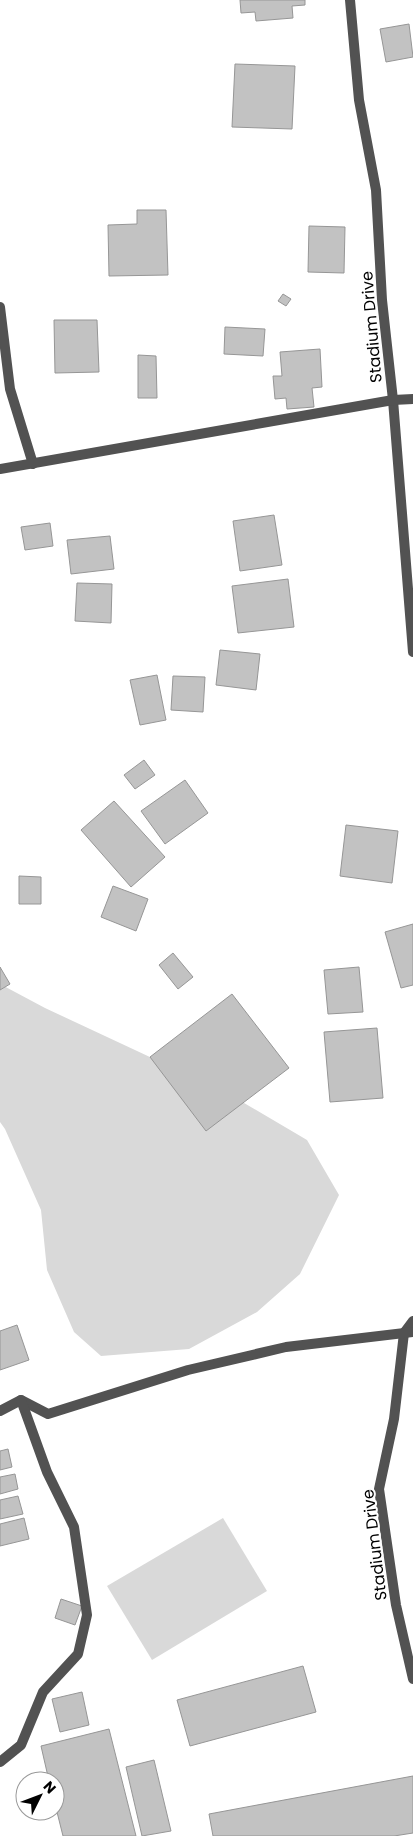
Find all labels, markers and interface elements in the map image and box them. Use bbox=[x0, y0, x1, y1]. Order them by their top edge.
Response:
street label: Stadium Drive bbox=[355, 270, 388, 384]
street label: Stadium Drive bbox=[356, 1488, 393, 1602]
north arrow bbox=[15, 1771, 65, 1821]
text: N bbox=[39, 1777, 61, 1798]

